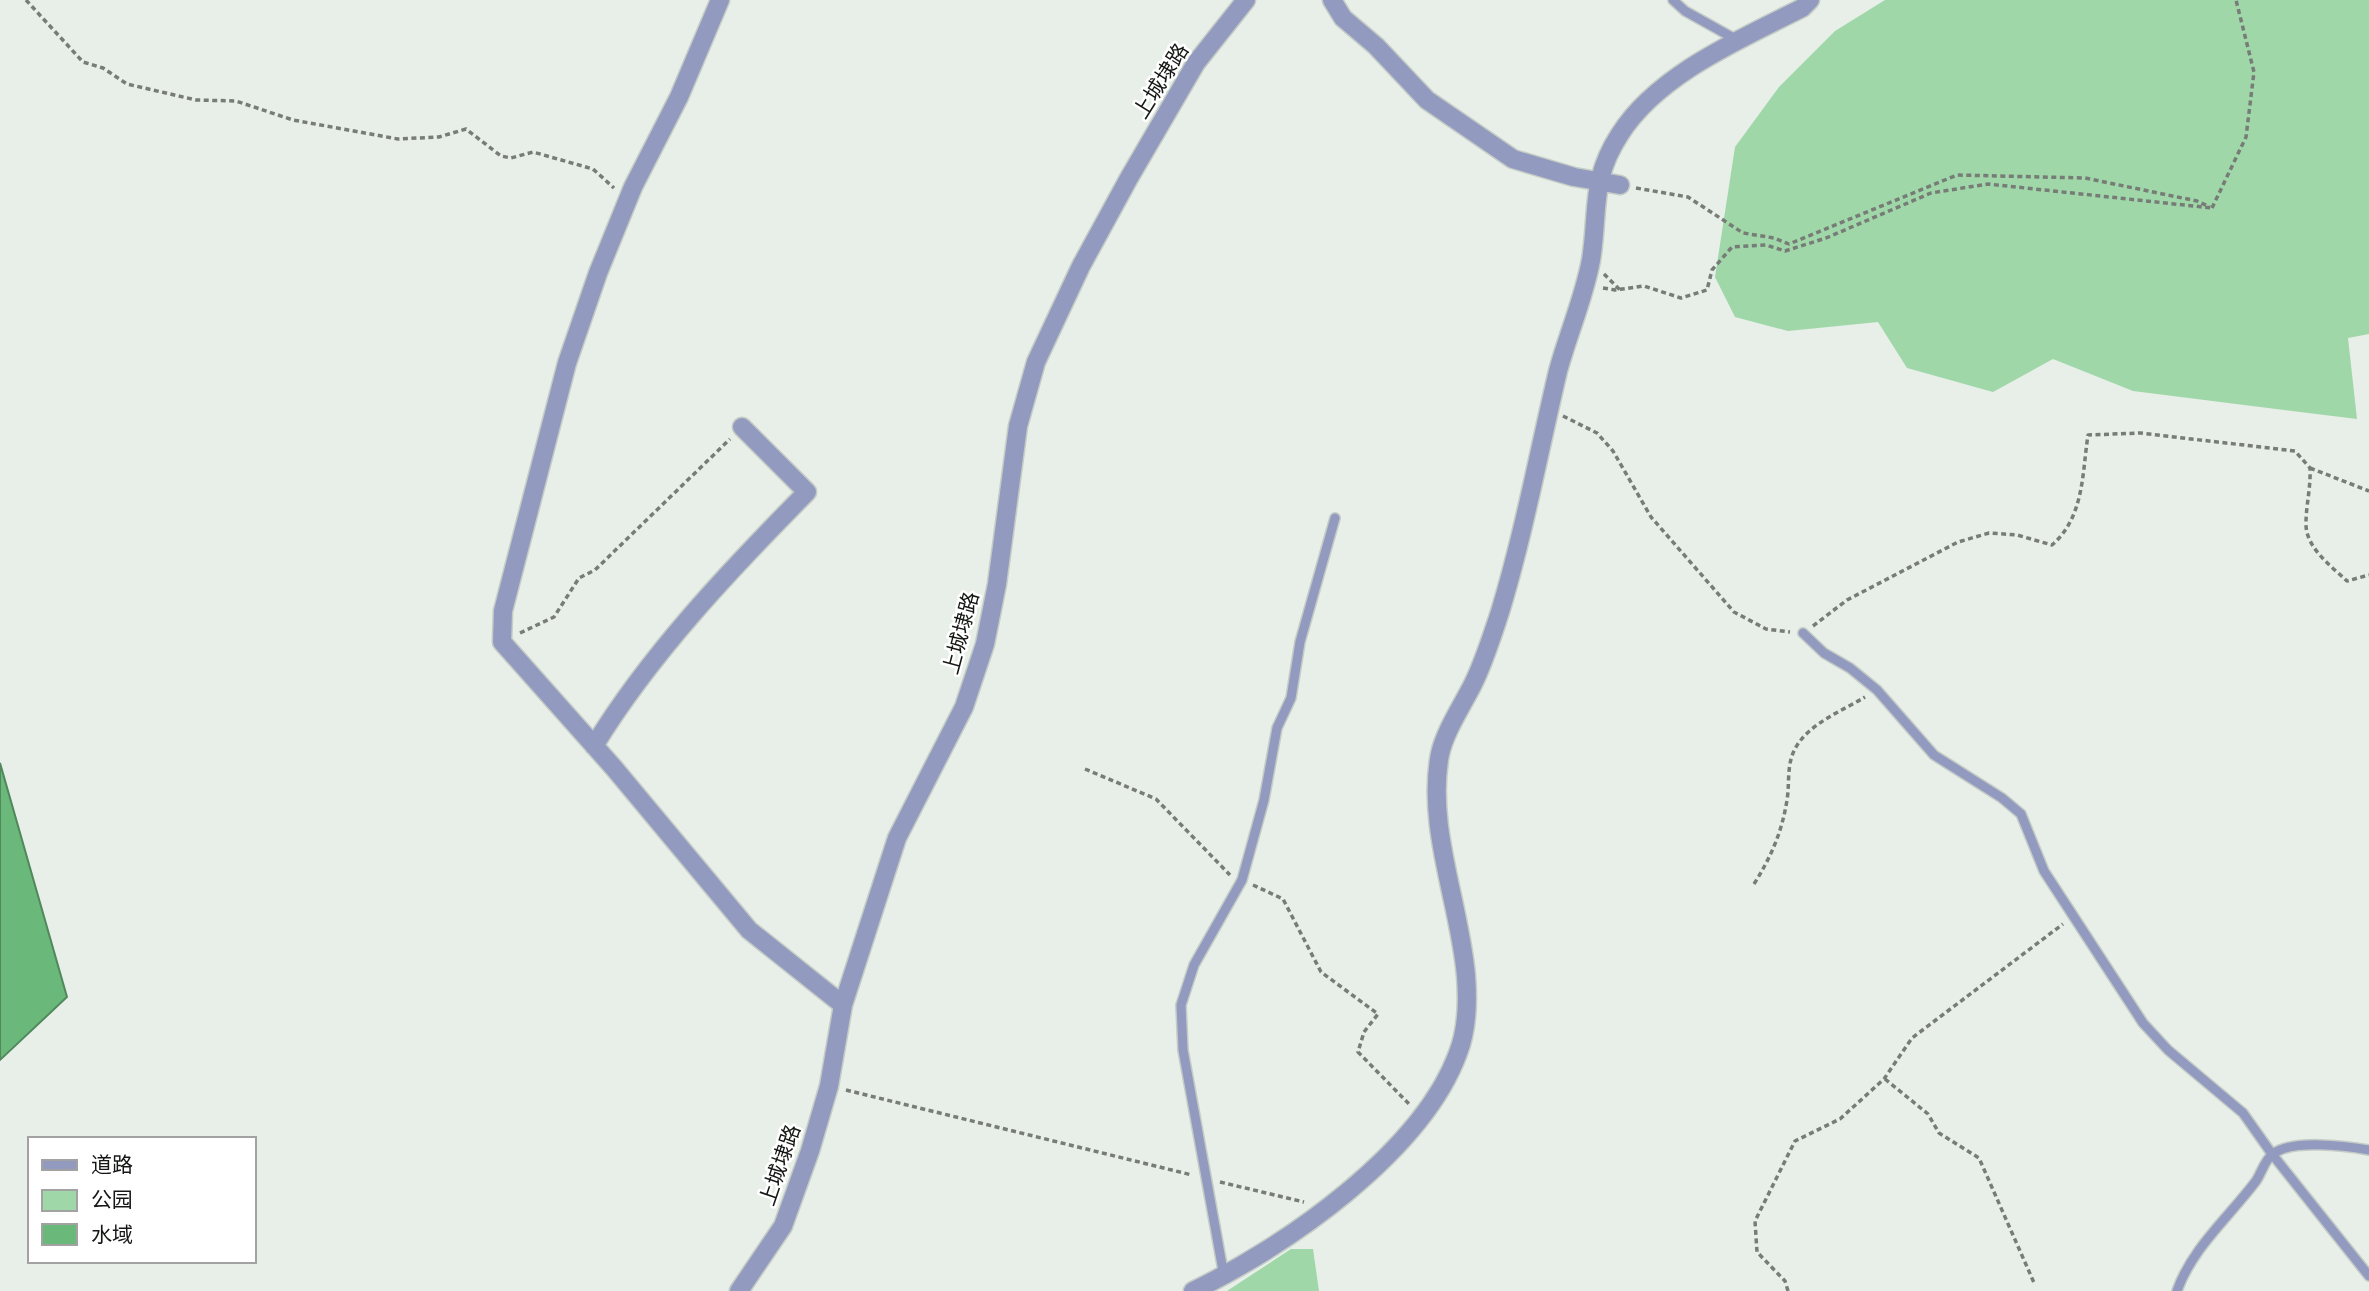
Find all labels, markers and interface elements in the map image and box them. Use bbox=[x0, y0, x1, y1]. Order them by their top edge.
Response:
street label: 上城埭路 bbox=[1129, 39, 1193, 123]
street label: 上城埭路 bbox=[939, 589, 983, 677]
street label: 上城埭路 bbox=[755, 1121, 805, 1209]
legend bbox=[28, 1137, 256, 1263]
text: 道路 bbox=[91, 1153, 133, 1177]
text: 公园 bbox=[91, 1188, 133, 1212]
text: 水域 bbox=[91, 1223, 133, 1247]

